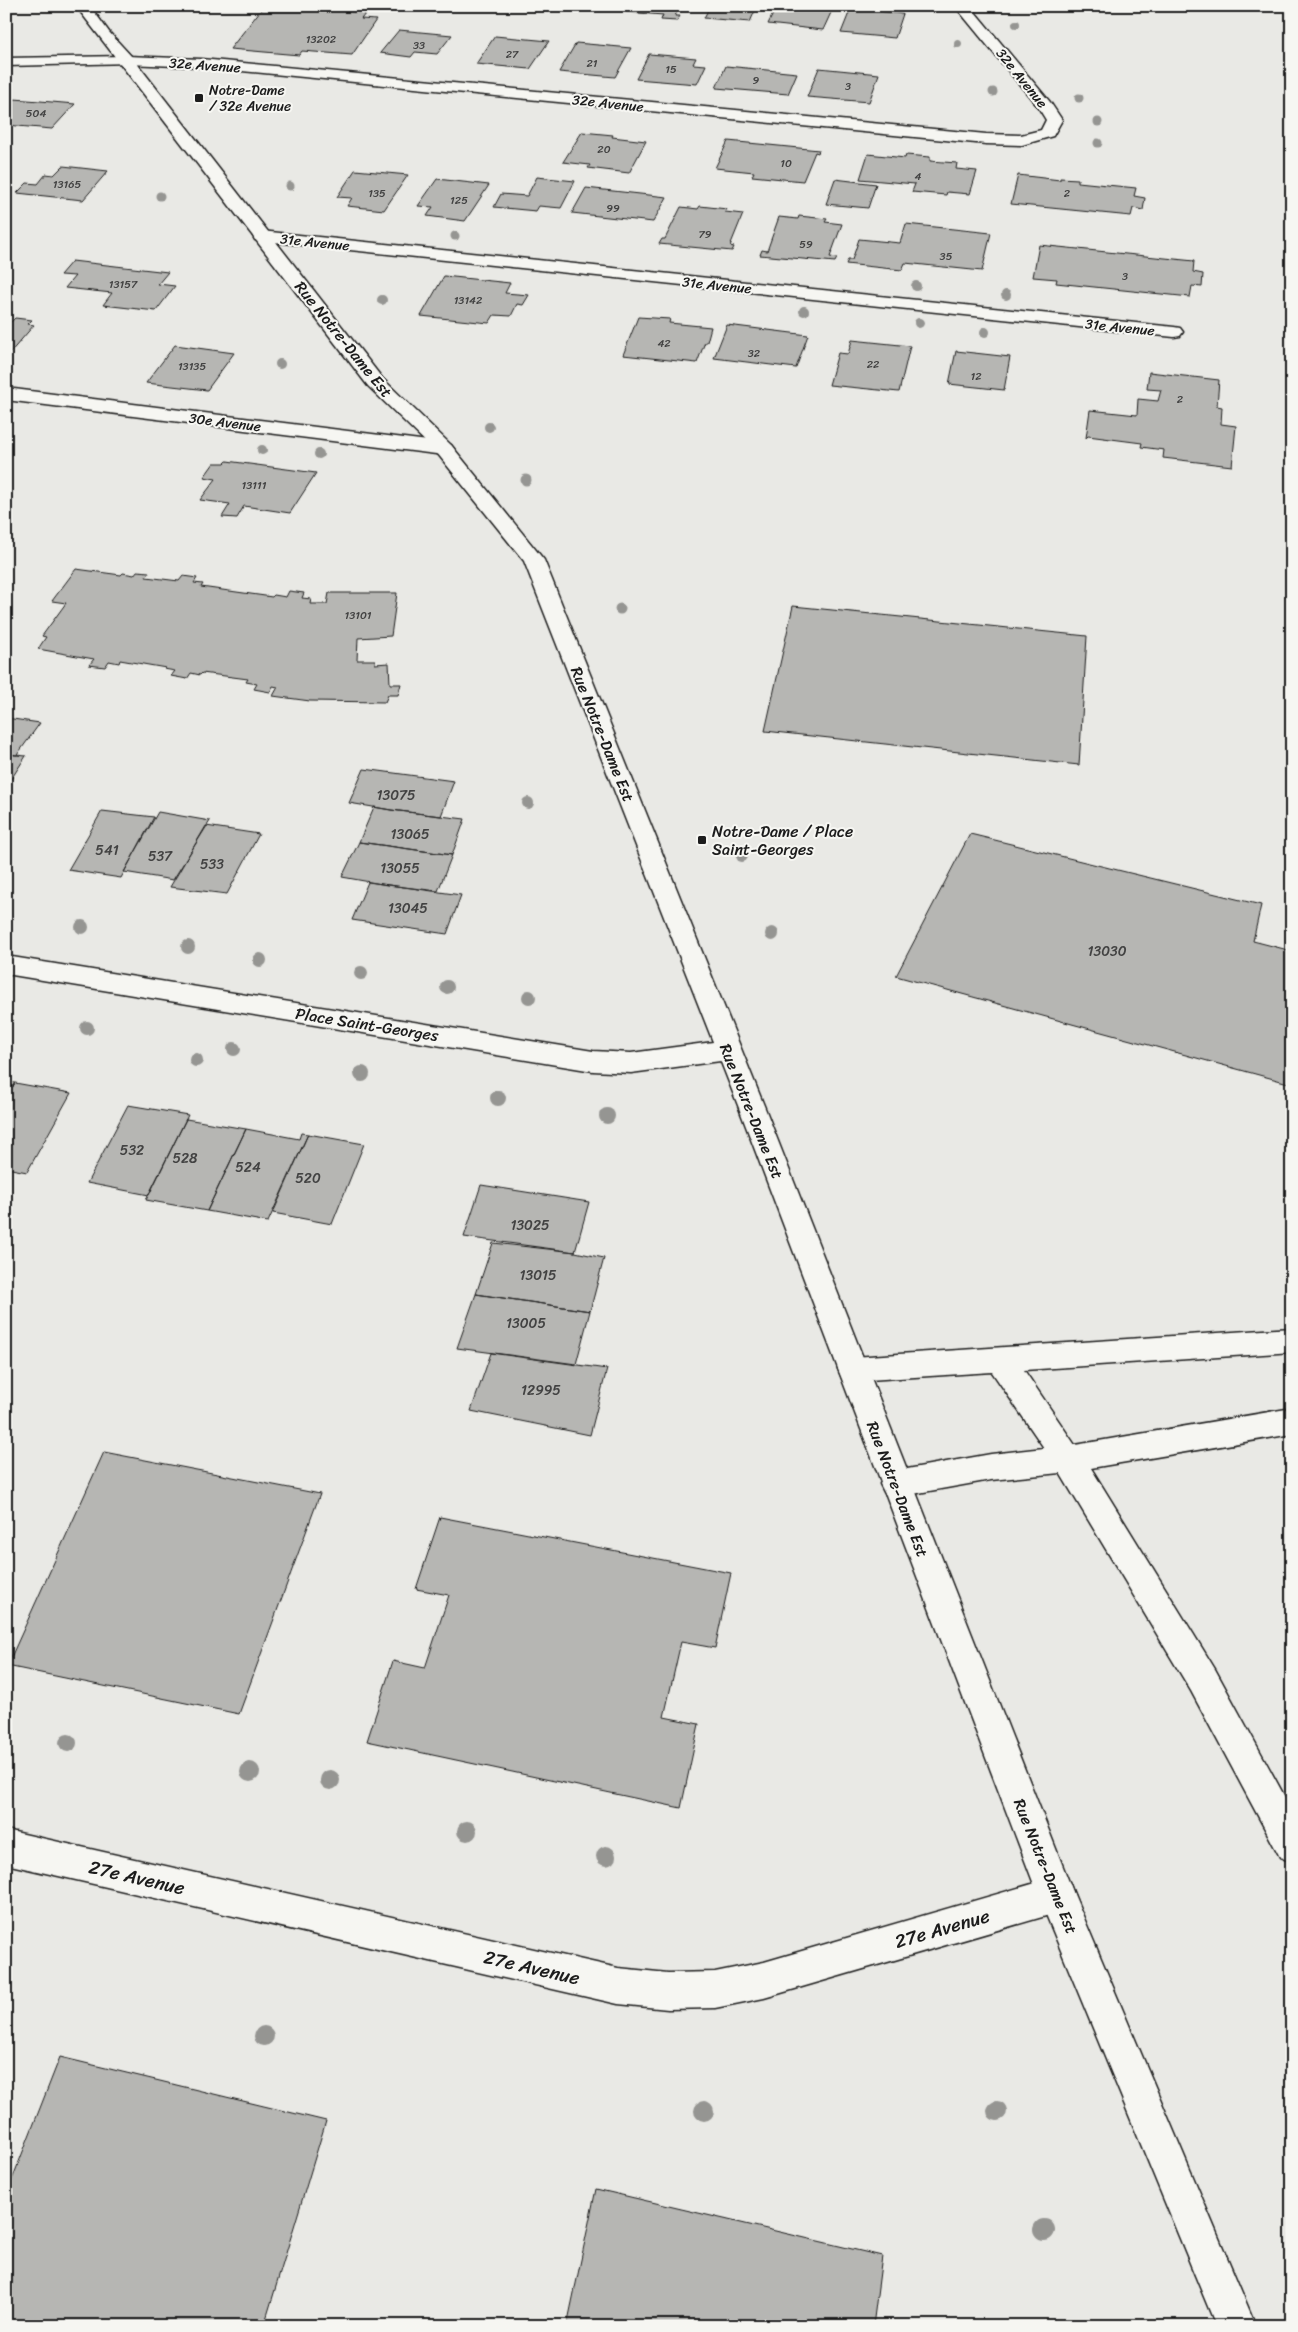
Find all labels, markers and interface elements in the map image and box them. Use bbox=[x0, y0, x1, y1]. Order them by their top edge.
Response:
house number: 13202 bbox=[306, 30, 337, 49]
house number: 33 bbox=[413, 36, 425, 55]
street label: 32e Avenue bbox=[989, 43, 1054, 114]
house number: 27 bbox=[506, 45, 519, 64]
street label: 32e Avenue bbox=[168, 51, 242, 80]
house number: 21 bbox=[586, 54, 598, 73]
house number: 15 bbox=[665, 60, 677, 79]
house number: 9 bbox=[753, 71, 760, 90]
house number: 3 bbox=[845, 77, 851, 96]
place label: Notre-Dame / 32e Avenue bbox=[209, 78, 291, 119]
street label: 32e Avenue bbox=[571, 87, 645, 120]
marker: Notre-Dame / 32e Avenue bbox=[193, 92, 205, 104]
house number: 504 bbox=[26, 104, 46, 123]
house number: 20 bbox=[597, 140, 611, 159]
house number: 10 bbox=[780, 154, 792, 173]
house number: 4 bbox=[915, 167, 922, 186]
house number: 13165 bbox=[53, 175, 81, 194]
house number: 135 bbox=[368, 184, 386, 203]
house number: 2 bbox=[1064, 184, 1071, 203]
house number: 125 bbox=[450, 191, 468, 210]
house number: 99 bbox=[606, 199, 620, 218]
house number: 79 bbox=[698, 225, 712, 244]
street label: 31e Avenue bbox=[279, 226, 351, 259]
house number: 59 bbox=[799, 235, 813, 254]
house number: 35 bbox=[940, 247, 953, 266]
house number: 3 bbox=[1122, 267, 1128, 286]
street label: 31e Avenue bbox=[681, 269, 753, 302]
street label: Rue Notre-Dame Est bbox=[287, 274, 400, 404]
house number: 13157 bbox=[109, 275, 138, 294]
house number: 13142 bbox=[454, 291, 483, 310]
street label: 31e Avenue bbox=[1084, 311, 1156, 344]
house number: 42 bbox=[657, 334, 671, 353]
house number: 32 bbox=[748, 344, 761, 363]
house number: 22 bbox=[867, 355, 880, 374]
house number: 13135 bbox=[178, 357, 206, 376]
house number: 12 bbox=[970, 367, 982, 386]
house number: 2 bbox=[1177, 390, 1184, 409]
street label: 30e Avenue bbox=[187, 406, 262, 439]
house number: 13111 bbox=[242, 476, 267, 495]
house number: 13101 bbox=[344, 606, 372, 625]
street label: Rue Notre-Dame Est bbox=[562, 662, 643, 806]
house number: 13075 bbox=[376, 783, 416, 808]
place label: Notre-Dame / Place Saint-Georges bbox=[712, 817, 853, 864]
house number: 13065 bbox=[390, 822, 430, 847]
marker: Notre-Dame / Place Saint-Georges bbox=[696, 834, 708, 846]
house number: 541 bbox=[95, 838, 119, 863]
house number: 537 bbox=[148, 844, 173, 869]
house number: 533 bbox=[200, 852, 224, 877]
house number: 13055 bbox=[380, 856, 420, 881]
house number: 13045 bbox=[388, 896, 428, 921]
house number: 13030 bbox=[1087, 939, 1127, 964]
street label: Place Saint-Georges bbox=[293, 999, 441, 1050]
street label: Rue Notre-Dame Est bbox=[711, 1039, 792, 1183]
house number: 532 bbox=[120, 1138, 144, 1163]
house number: 528 bbox=[172, 1146, 198, 1171]
house number: 524 bbox=[235, 1155, 261, 1180]
house number: 520 bbox=[295, 1166, 321, 1191]
house number: 13025 bbox=[510, 1213, 550, 1238]
house number: 13015 bbox=[519, 1263, 557, 1288]
house number: 13005 bbox=[506, 1311, 546, 1336]
house number: 12995 bbox=[521, 1378, 561, 1403]
street label: Rue Notre-Dame Est bbox=[858, 1417, 937, 1562]
street label: Rue Notre-Dame Est bbox=[1005, 1794, 1086, 1938]
street label: 27e Avenue bbox=[86, 1850, 188, 1905]
street label: 27e Avenue bbox=[891, 1899, 994, 1958]
street label: 27e Avenue bbox=[481, 1940, 583, 1995]

